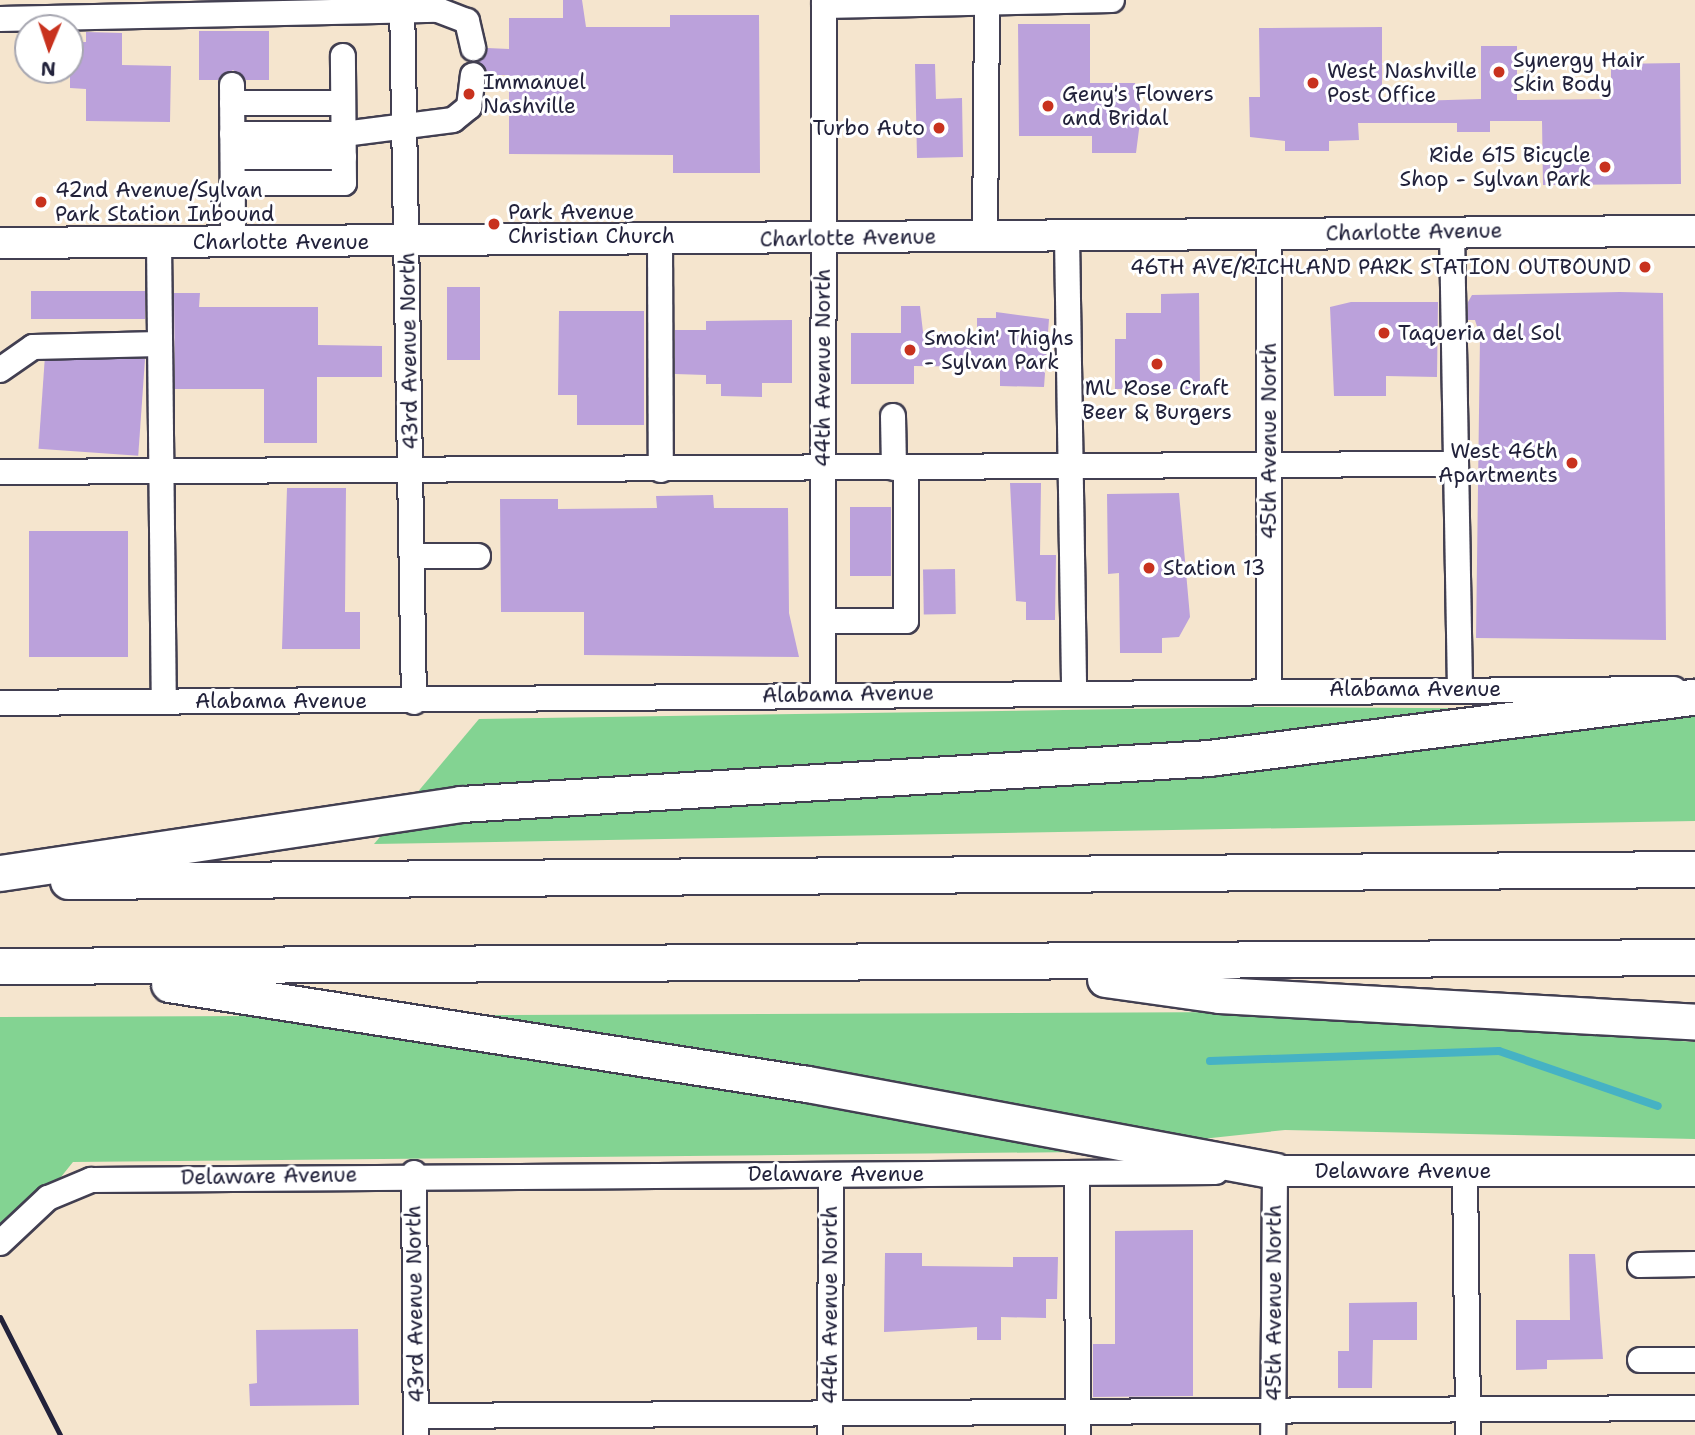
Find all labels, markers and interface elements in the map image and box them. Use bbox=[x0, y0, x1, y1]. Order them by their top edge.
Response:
north arrow bbox=[14, 14, 84, 84]
place label: Synergy Hair Skin Body bbox=[1513, 47, 1645, 97]
text: N bbox=[40, 56, 56, 81]
place label: West Nashville Post Office bbox=[1327, 58, 1477, 108]
marker: Synergy Hair Skin Body bbox=[1491, 64, 1507, 80]
place label: Immanuel Nashville bbox=[483, 69, 586, 119]
marker: West Nashville Post Office bbox=[1305, 75, 1321, 91]
place label: Geny's Flowers and Bridal bbox=[1062, 81, 1214, 131]
marker: Immanuel Nashville bbox=[461, 86, 477, 102]
marker: Geny's Flowers and Bridal bbox=[1040, 98, 1056, 114]
place label: Turbo Auto bbox=[812, 115, 925, 141]
marker: Turbo Auto bbox=[931, 120, 947, 136]
place label: Ride 615 Bicycle Shop - Sylvan Park bbox=[1400, 142, 1591, 192]
marker: Ride 615 Bicycle Shop - Sylvan Park bbox=[1597, 159, 1613, 175]
place label: 42nd Avenue/Sylvan Park Station Inbound bbox=[55, 177, 274, 227]
marker: 42nd Avenue/Sylvan Park Station Inbound bbox=[33, 194, 49, 210]
place label: Park Avenue Christian Church bbox=[508, 199, 675, 249]
marker: Park Avenue Christian Church bbox=[486, 216, 502, 232]
street label: Charlotte Avenue bbox=[1326, 218, 1502, 246]
street label: Charlotte Avenue bbox=[760, 224, 936, 252]
street label: Charlotte Avenue bbox=[193, 229, 369, 255]
street label: 43rd Avenue North bbox=[395, 252, 423, 450]
place label: 46TH AVE/RICHLAND PARK STATION OUTBOUND bbox=[1130, 254, 1631, 280]
marker: 46TH AVE/RICHLAND PARK STATION OUTBOUND bbox=[1637, 259, 1653, 275]
street label: 44th Avenue North bbox=[810, 269, 836, 467]
place label: Taqueria del Sol bbox=[1398, 320, 1561, 346]
place label: Smokin' Thighs - Sylvan Park bbox=[924, 325, 1074, 375]
marker: Taqueria del Sol bbox=[1376, 325, 1392, 341]
marker: Smokin' Thighs - Sylvan Park bbox=[902, 342, 918, 358]
street label: 45th Avenue North bbox=[1256, 343, 1282, 539]
marker: ML Rose Craft Beer & Burgers bbox=[1149, 356, 1165, 372]
place label: ML Rose Craft Beer & Burgers bbox=[1082, 375, 1232, 425]
place label: West 46th Apartments bbox=[1438, 438, 1558, 488]
marker: West 46th Apartments bbox=[1564, 455, 1580, 471]
place label: Station 13 bbox=[1163, 555, 1265, 581]
marker: Station 13 bbox=[1141, 560, 1157, 576]
street label: Alabama Avenue bbox=[1329, 676, 1501, 702]
street label: Alabama Avenue bbox=[762, 680, 934, 708]
street label: Alabama Avenue bbox=[195, 688, 367, 714]
street label: Delaware Avenue bbox=[1315, 1158, 1491, 1184]
street label: Delaware Avenue bbox=[748, 1161, 924, 1187]
street label: Delaware Avenue bbox=[181, 1162, 357, 1190]
street label: 43rd Avenue North bbox=[401, 1205, 429, 1403]
street label: 45th Avenue North bbox=[1261, 1205, 1287, 1401]
street label: 44th Avenue North bbox=[817, 1206, 843, 1404]

